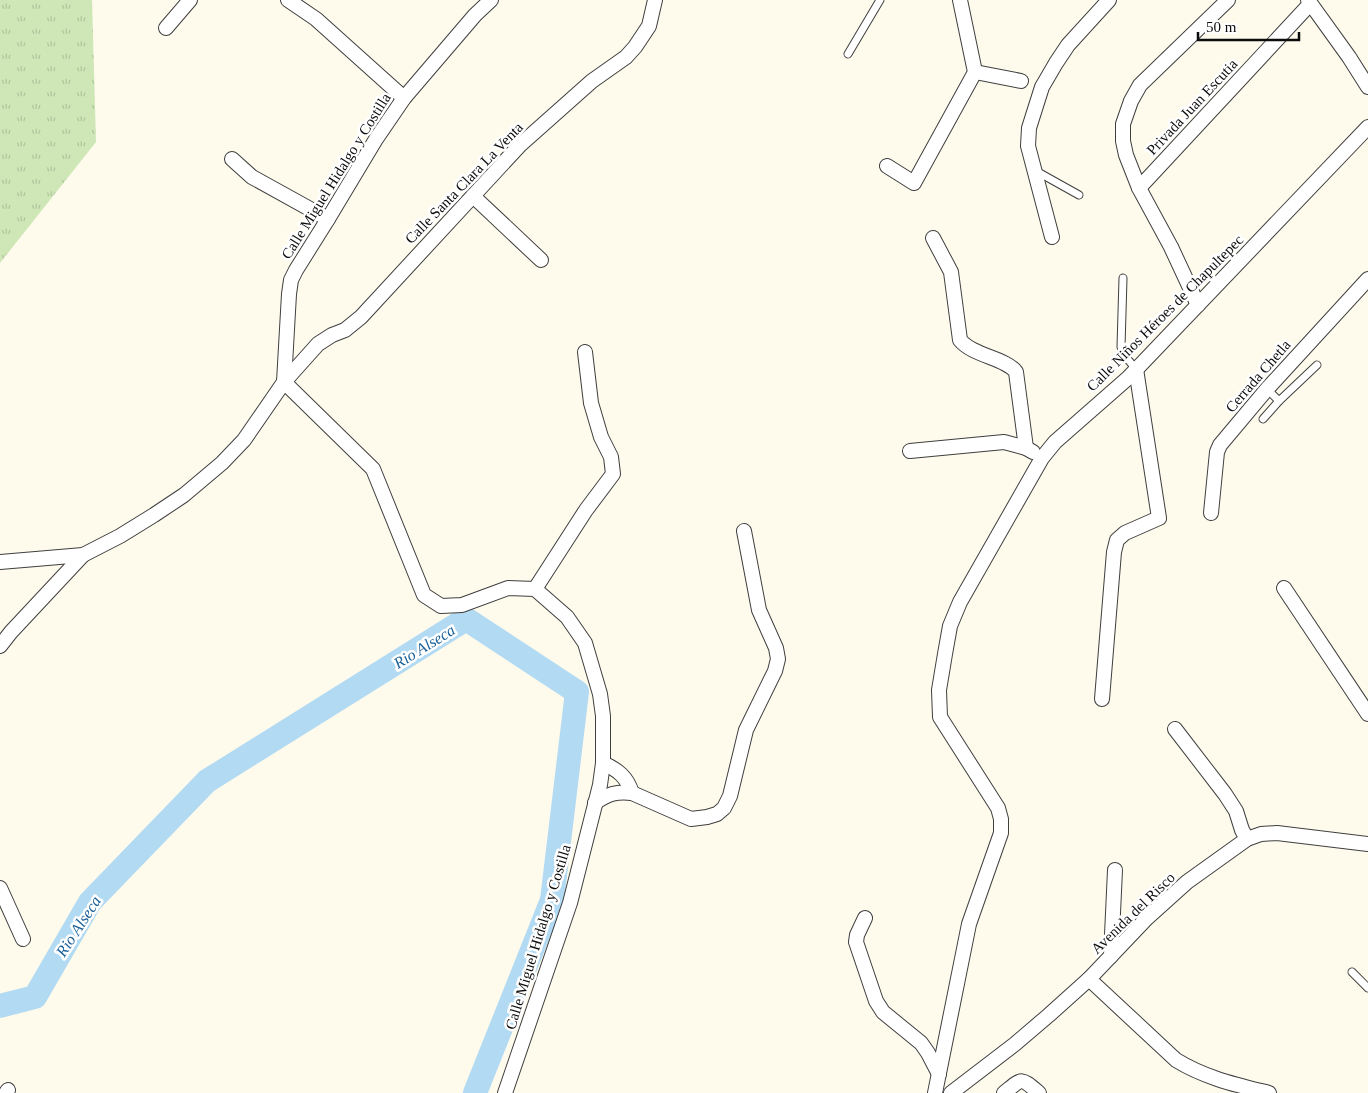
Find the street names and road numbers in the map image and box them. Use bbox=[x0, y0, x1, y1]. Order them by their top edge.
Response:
street label: Privada Juan Escutia bbox=[1144, 56, 1241, 158]
street label: Calle Miguel Hidalgo y Costilla bbox=[278, 90, 394, 262]
street label: Calle Santa Clara La Venta bbox=[402, 119, 526, 247]
street label: Calle Niños Héroes de Chapultepec bbox=[1084, 231, 1247, 394]
street label: Cerrada Chetla bbox=[1222, 336, 1294, 415]
street label: Calle Miguel Hidalgo y Costilla bbox=[502, 842, 574, 1031]
street label: Avenida del Risco bbox=[1088, 869, 1178, 957]

